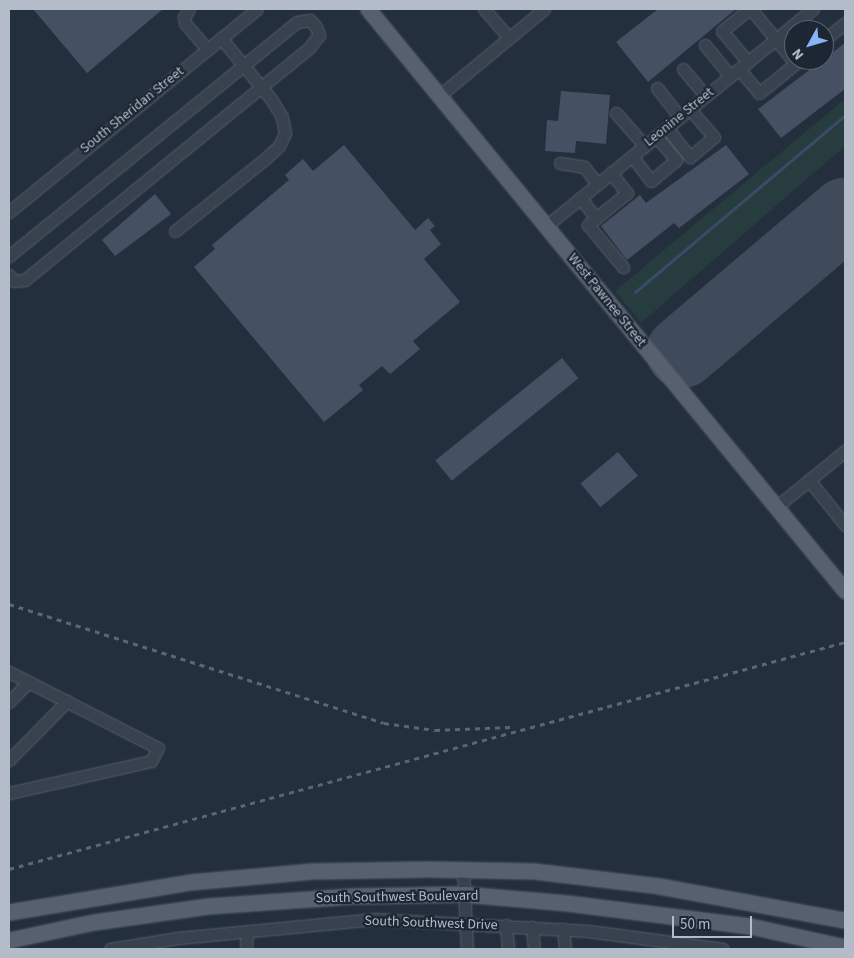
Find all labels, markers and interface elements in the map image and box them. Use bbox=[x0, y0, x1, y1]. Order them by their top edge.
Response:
north arrow bbox=[784, 20, 834, 70]
text: N bbox=[787, 44, 809, 64]
street label: South Sheridan Street bbox=[77, 63, 187, 157]
street label: Leonine Street bbox=[641, 84, 717, 150]
street label: West Pawnee Street bbox=[564, 250, 650, 350]
street label: South Southwest Boulevard bbox=[315, 887, 479, 907]
scale bar bbox=[674, 906, 754, 938]
street label: South Southwest Drive bbox=[364, 912, 498, 934]
text: 50 m bbox=[680, 914, 710, 935]

